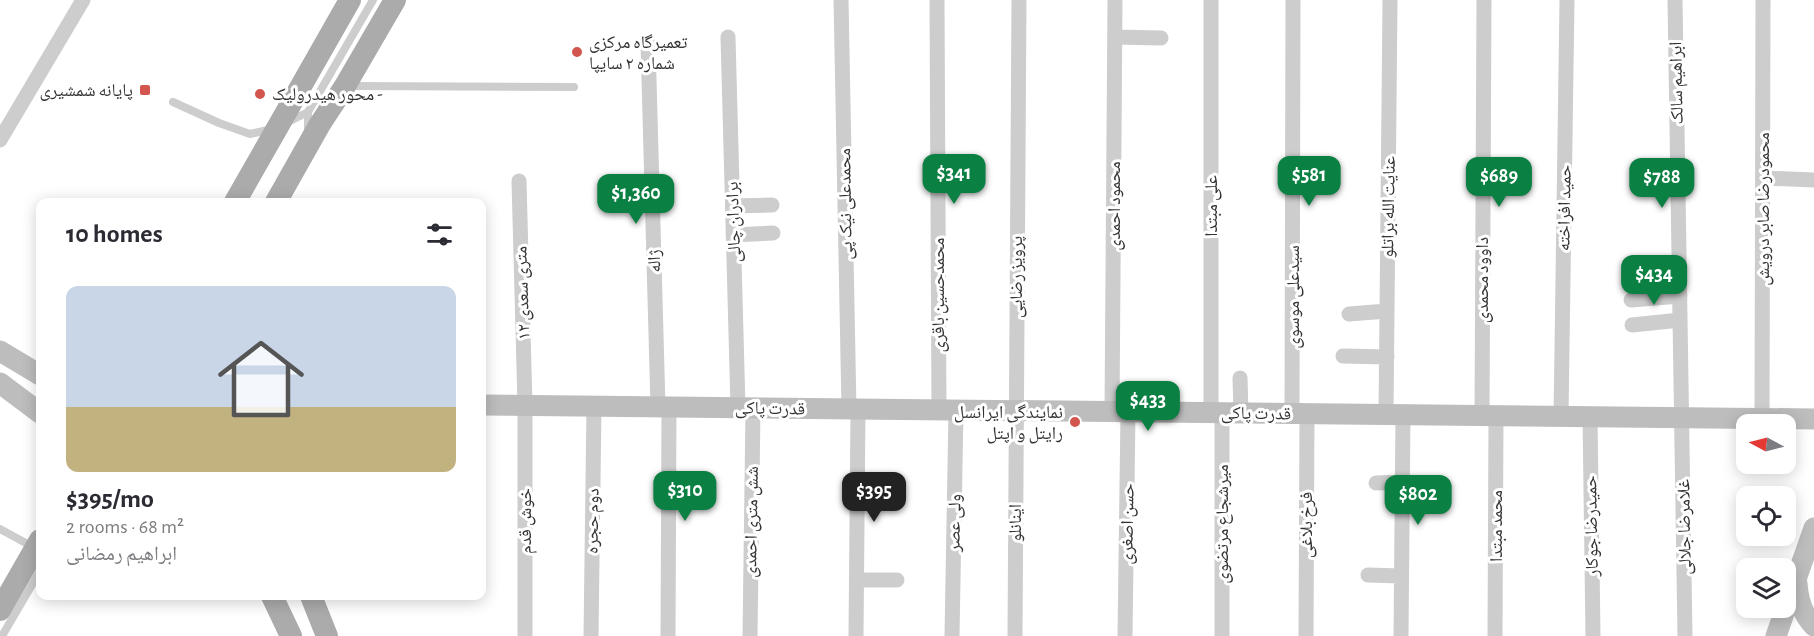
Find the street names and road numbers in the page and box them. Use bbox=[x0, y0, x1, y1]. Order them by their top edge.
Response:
street label: ابراهیم سالک bbox=[1667, 41, 1689, 125]
street label: محمودرضا صابر درویش bbox=[1755, 132, 1774, 286]
street label: محمدعلی نیک پی bbox=[836, 148, 857, 260]
street label: عنایت الله براتلو bbox=[1379, 156, 1399, 258]
street label: محمود احمدی bbox=[1106, 161, 1125, 251]
street label: حمید افراخته bbox=[1555, 165, 1575, 251]
street label: علی مبتدا bbox=[1203, 175, 1222, 237]
street label: برادران چالی bbox=[724, 181, 745, 263]
street label: پرویز رضایی bbox=[1008, 236, 1027, 318]
street label: داوود محمدی bbox=[1474, 237, 1493, 323]
street label: محمدحسین باقری bbox=[930, 238, 949, 352]
street label: سیدعلی موسوی bbox=[1285, 245, 1304, 349]
street label: ۱۲ متری سعدی bbox=[512, 246, 535, 340]
street label: ژاله bbox=[646, 249, 664, 273]
street label: قدرت پاکی bbox=[735, 399, 805, 420]
street label: قدرت پاکی bbox=[1221, 404, 1291, 425]
street label: میرشجاع مرتضوی bbox=[1214, 464, 1233, 584]
street label: شش متری احمدی bbox=[742, 466, 763, 578]
street label: حمیدرضا جوکار bbox=[1582, 475, 1602, 578]
street label: غلامرضا جلالی bbox=[1675, 479, 1696, 575]
street label: حسن اصغری bbox=[1118, 483, 1139, 565]
street label: خوش قدم bbox=[517, 488, 537, 554]
street label: دوم حجره bbox=[583, 488, 605, 554]
street label: محمد مبتدا bbox=[1488, 490, 1507, 562]
street label: فرخ بلاغی bbox=[1298, 492, 1318, 558]
street label: ولی عصر bbox=[945, 494, 966, 553]
street label: اینانلو bbox=[1007, 504, 1025, 542]

